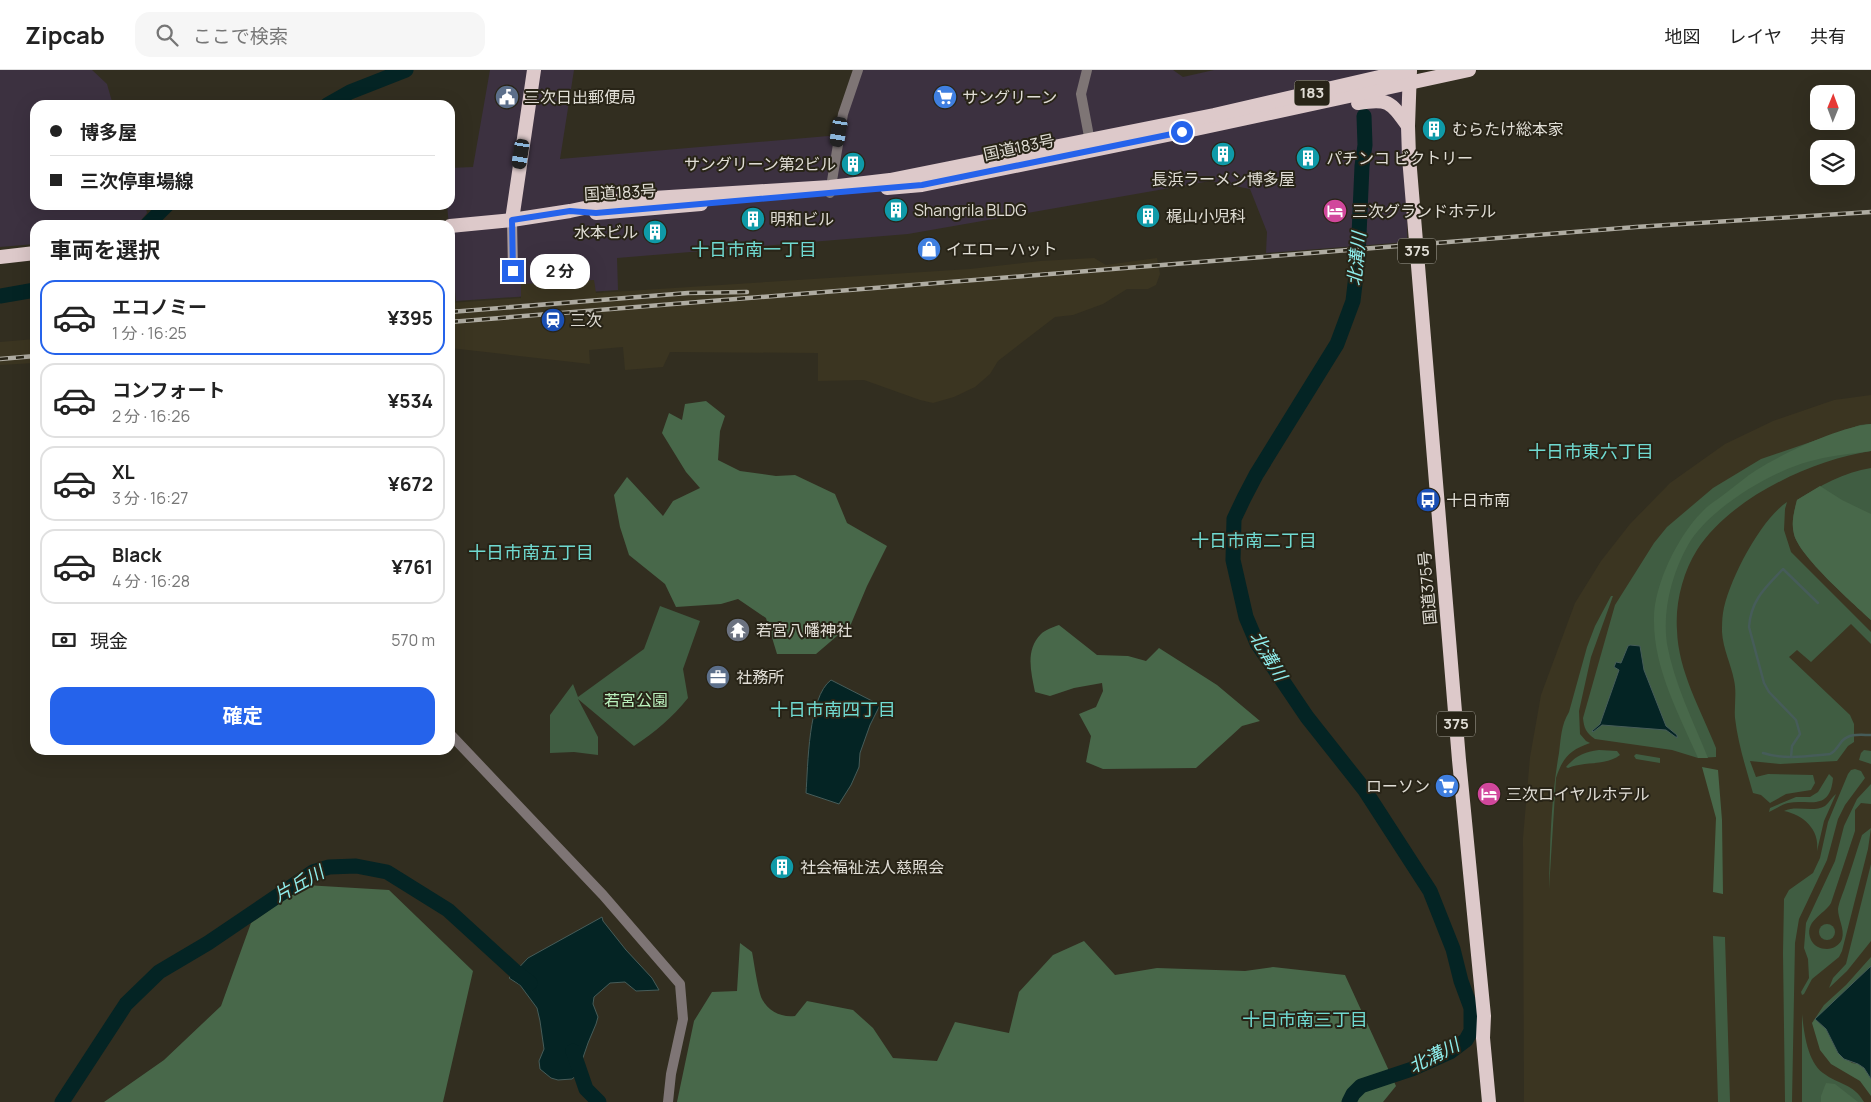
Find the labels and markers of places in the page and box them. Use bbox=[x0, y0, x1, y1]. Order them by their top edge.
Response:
public building icon: 三次日出郵便局 bbox=[494, 84, 520, 110]
supermarket icon: サングリーン bbox=[932, 84, 958, 110]
place label: 三次日出郵便局 bbox=[524, 86, 636, 108]
place label: サングリーン bbox=[962, 86, 1057, 108]
building icon: むらたけ総本家 bbox=[1421, 116, 1447, 142]
place label: むらたけ総本家 bbox=[1452, 118, 1564, 140]
building icon: 長浜ラーメン博多屋 bbox=[1210, 141, 1236, 167]
building icon: パチンコ ビクトリー bbox=[1295, 145, 1321, 171]
place label: パチンコ ビクトリー bbox=[1326, 147, 1473, 169]
building icon: サングリーン第2ビル bbox=[840, 151, 866, 177]
place label: サングリーン第2ビル bbox=[684, 153, 836, 175]
place label: 長浜ラーメン博多屋 bbox=[1151, 168, 1295, 190]
building icon: Shangrila BLDG bbox=[883, 197, 909, 223]
hotel icon: 三次グランドホテル bbox=[1322, 198, 1348, 224]
place label: Shangrila BLDG bbox=[914, 199, 1027, 221]
place label: 三次グランドホテル bbox=[1352, 200, 1496, 222]
building icon: 梶山小児科 bbox=[1135, 203, 1161, 229]
place label: 梶山小児科 bbox=[1166, 205, 1246, 227]
building icon: 明和ビル bbox=[740, 206, 766, 232]
place label: 明和ビル bbox=[770, 208, 834, 230]
building icon: 水本ビル bbox=[642, 219, 668, 245]
place label: 水本ビル bbox=[574, 221, 638, 243]
shop icon: イエローハット bbox=[916, 236, 942, 262]
place label: イエローハット bbox=[946, 238, 1058, 260]
station icon: 三次 bbox=[540, 307, 566, 333]
place label: 三次 bbox=[570, 309, 602, 331]
bus stop icon: 十日市南 bbox=[1415, 487, 1441, 513]
place label: 十日市南 bbox=[1446, 489, 1510, 511]
temple icon: 若宮八幡神社 bbox=[725, 617, 751, 643]
place label: 若宮八幡神社 bbox=[756, 619, 852, 641]
office icon: 社務所 bbox=[705, 664, 731, 690]
place label: 社務所 bbox=[736, 666, 784, 688]
supermarket icon: ローソン bbox=[1434, 773, 1460, 799]
place label: ローソン bbox=[1366, 775, 1430, 797]
hotel icon: 三次ロイヤルホテル bbox=[1476, 781, 1502, 807]
place label: 三次ロイヤルホテル bbox=[1506, 783, 1650, 805]
building icon: 社会福祉法人慈照会 bbox=[769, 854, 795, 880]
place label: 社会福祉法人慈照会 bbox=[800, 856, 944, 878]

